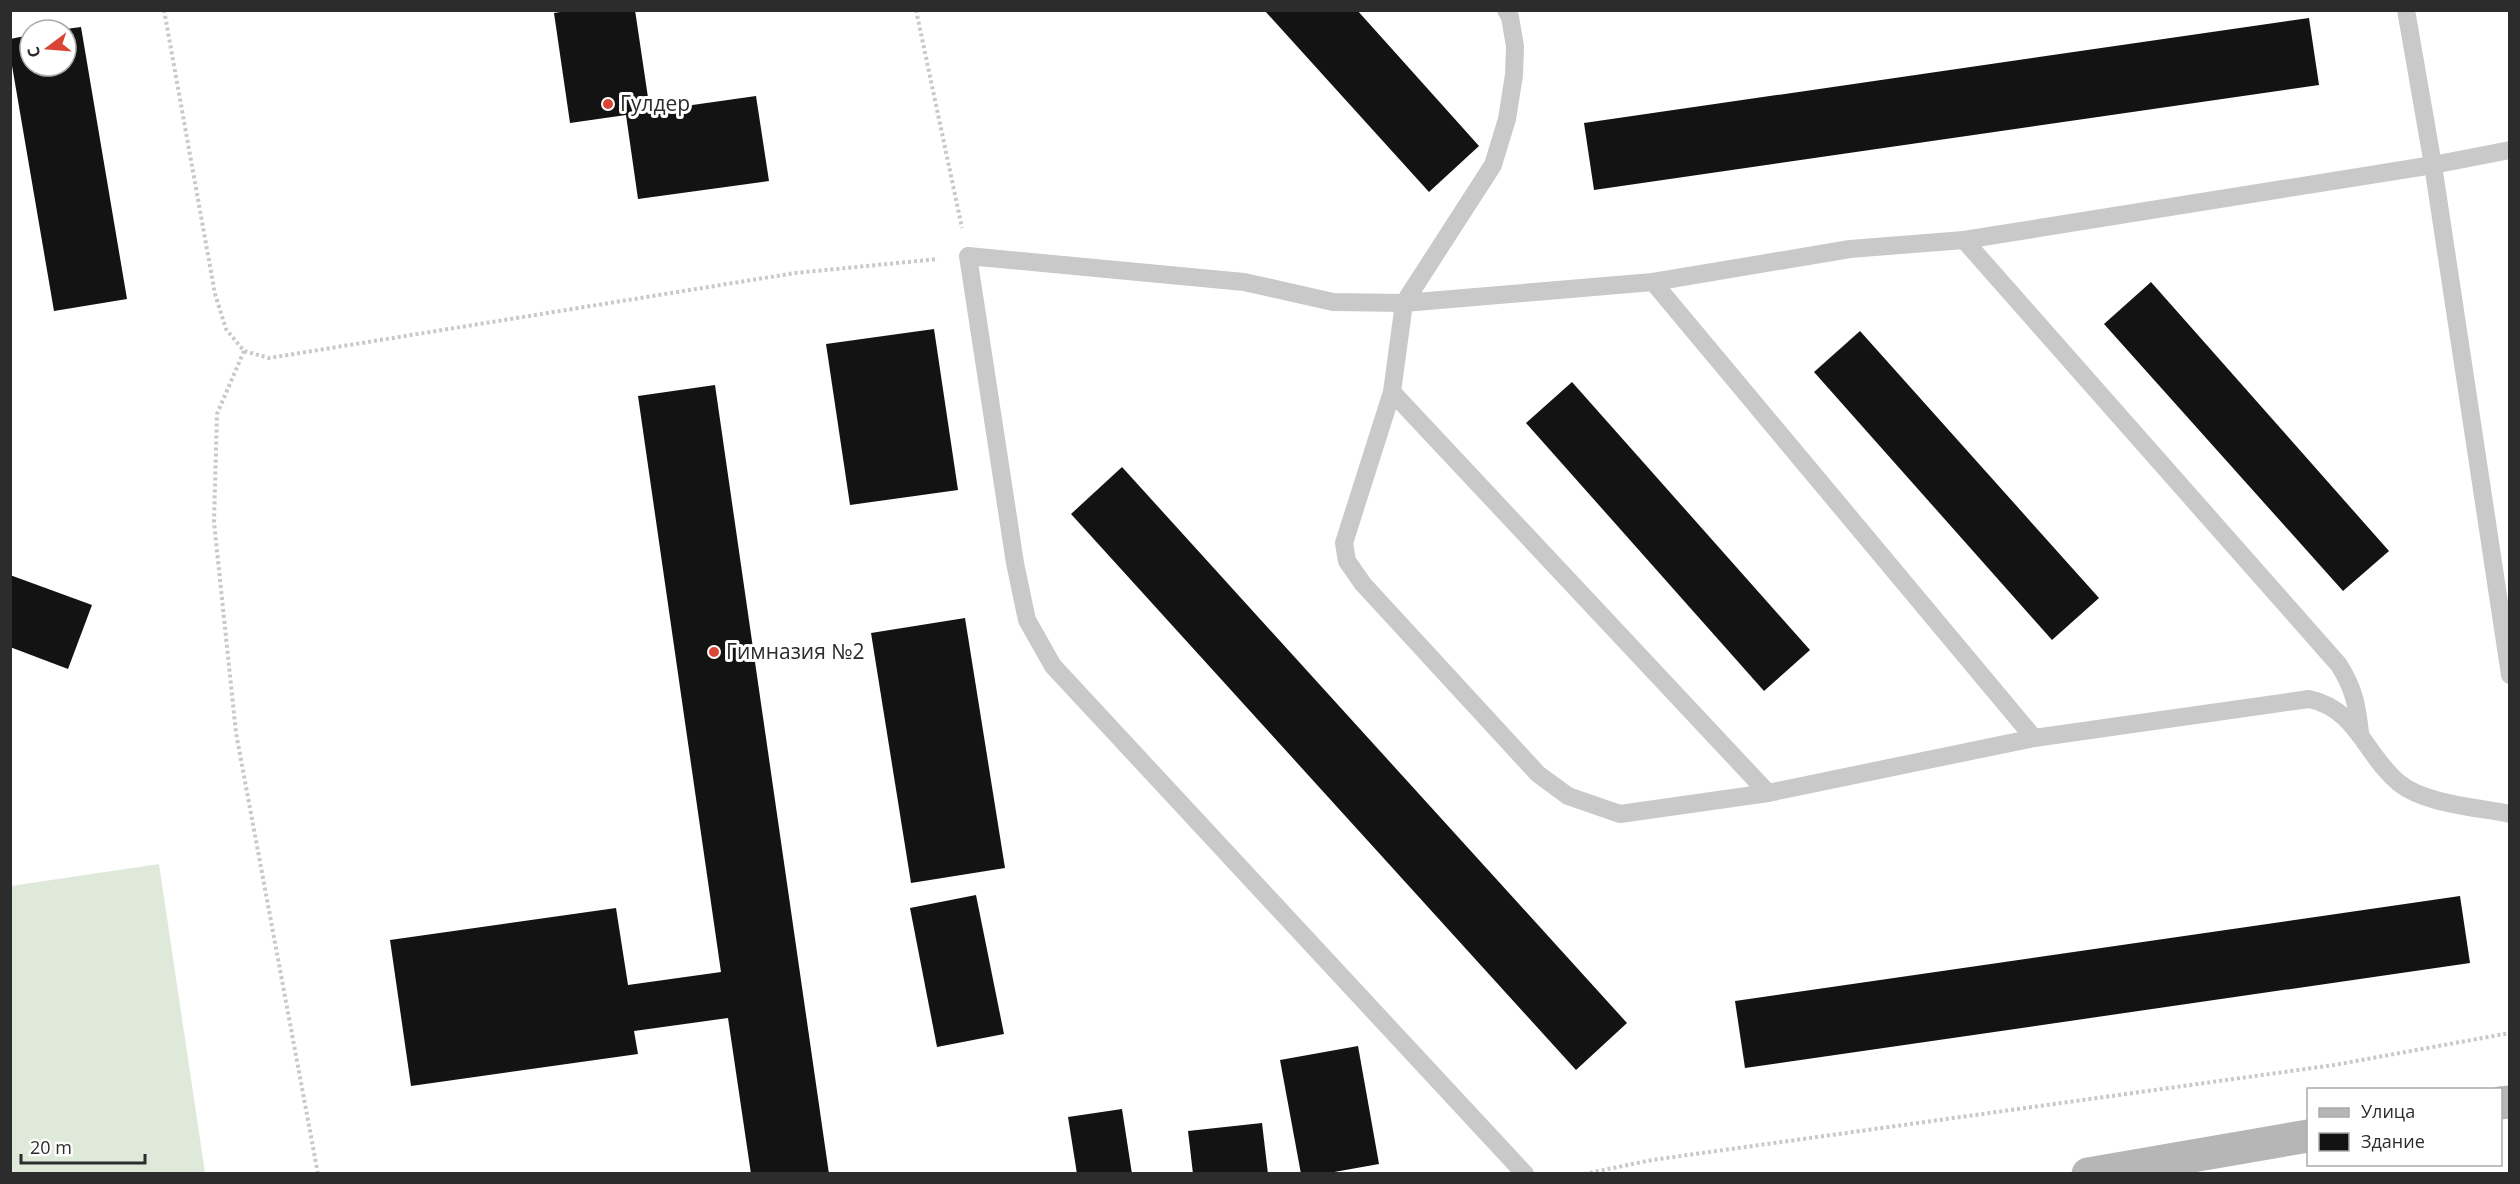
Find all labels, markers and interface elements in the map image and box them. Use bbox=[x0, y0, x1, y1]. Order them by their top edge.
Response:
north arrow bbox=[18, 18, 78, 78]
text: С bbox=[22, 44, 46, 60]
place label: Гулдер bbox=[620, 89, 690, 117]
marker: Гулдер bbox=[601, 97, 615, 111]
place label: Гимназия №2 bbox=[726, 637, 865, 665]
marker: Гимназия №2 bbox=[707, 645, 721, 659]
legend bbox=[2307, 1088, 2502, 1166]
text: Улица bbox=[2361, 1099, 2415, 1123]
scale bar bbox=[21, 1127, 146, 1165]
text: Здание bbox=[2361, 1129, 2425, 1153]
text: 20 m bbox=[30, 1135, 72, 1159]

